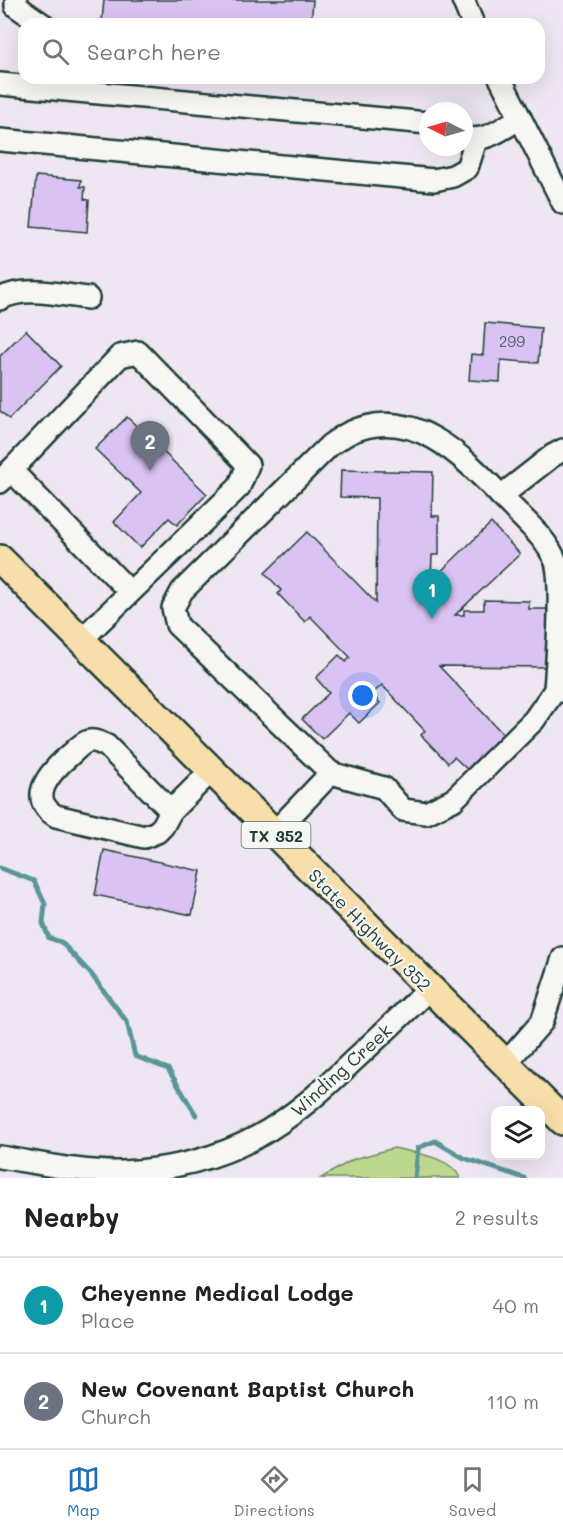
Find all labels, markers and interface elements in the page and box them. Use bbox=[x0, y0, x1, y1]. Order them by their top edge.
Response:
search box bbox=[18, 18, 545, 84]
icon: search bbox=[39, 35, 72, 68]
text: Search here bbox=[87, 37, 221, 66]
north arrow bbox=[419, 102, 473, 156]
house number: 299 bbox=[499, 331, 525, 351]
pin: 2 bbox=[130, 422, 170, 471]
pin: 1 bbox=[412, 570, 452, 619]
your location bbox=[348, 681, 377, 710]
road number: TX 352 bbox=[242, 822, 310, 848]
street label: State Highway 352 bbox=[303, 863, 437, 997]
street label: Winding Creek bbox=[285, 1018, 397, 1122]
map controls bbox=[491, 1106, 545, 1160]
button: layers bbox=[491, 1106, 545, 1160]
text: Nearby bbox=[24, 1200, 119, 1234]
text: 2 results bbox=[455, 1204, 539, 1230]
text: Cheyenne Medical Lodge bbox=[81, 1278, 354, 1307]
text: 1 bbox=[39, 1292, 48, 1318]
text: 40 m bbox=[493, 1292, 539, 1318]
text: Place bbox=[81, 1307, 135, 1333]
text: New Covenant Baptist Church bbox=[81, 1374, 414, 1403]
text: 2 bbox=[38, 1388, 49, 1414]
text: 110 m bbox=[486, 1388, 539, 1414]
text: Church bbox=[81, 1403, 151, 1429]
tab: Map bbox=[67, 1463, 100, 1520]
tab: Directions bbox=[234, 1463, 315, 1520]
tab: Saved bbox=[449, 1463, 496, 1520]

